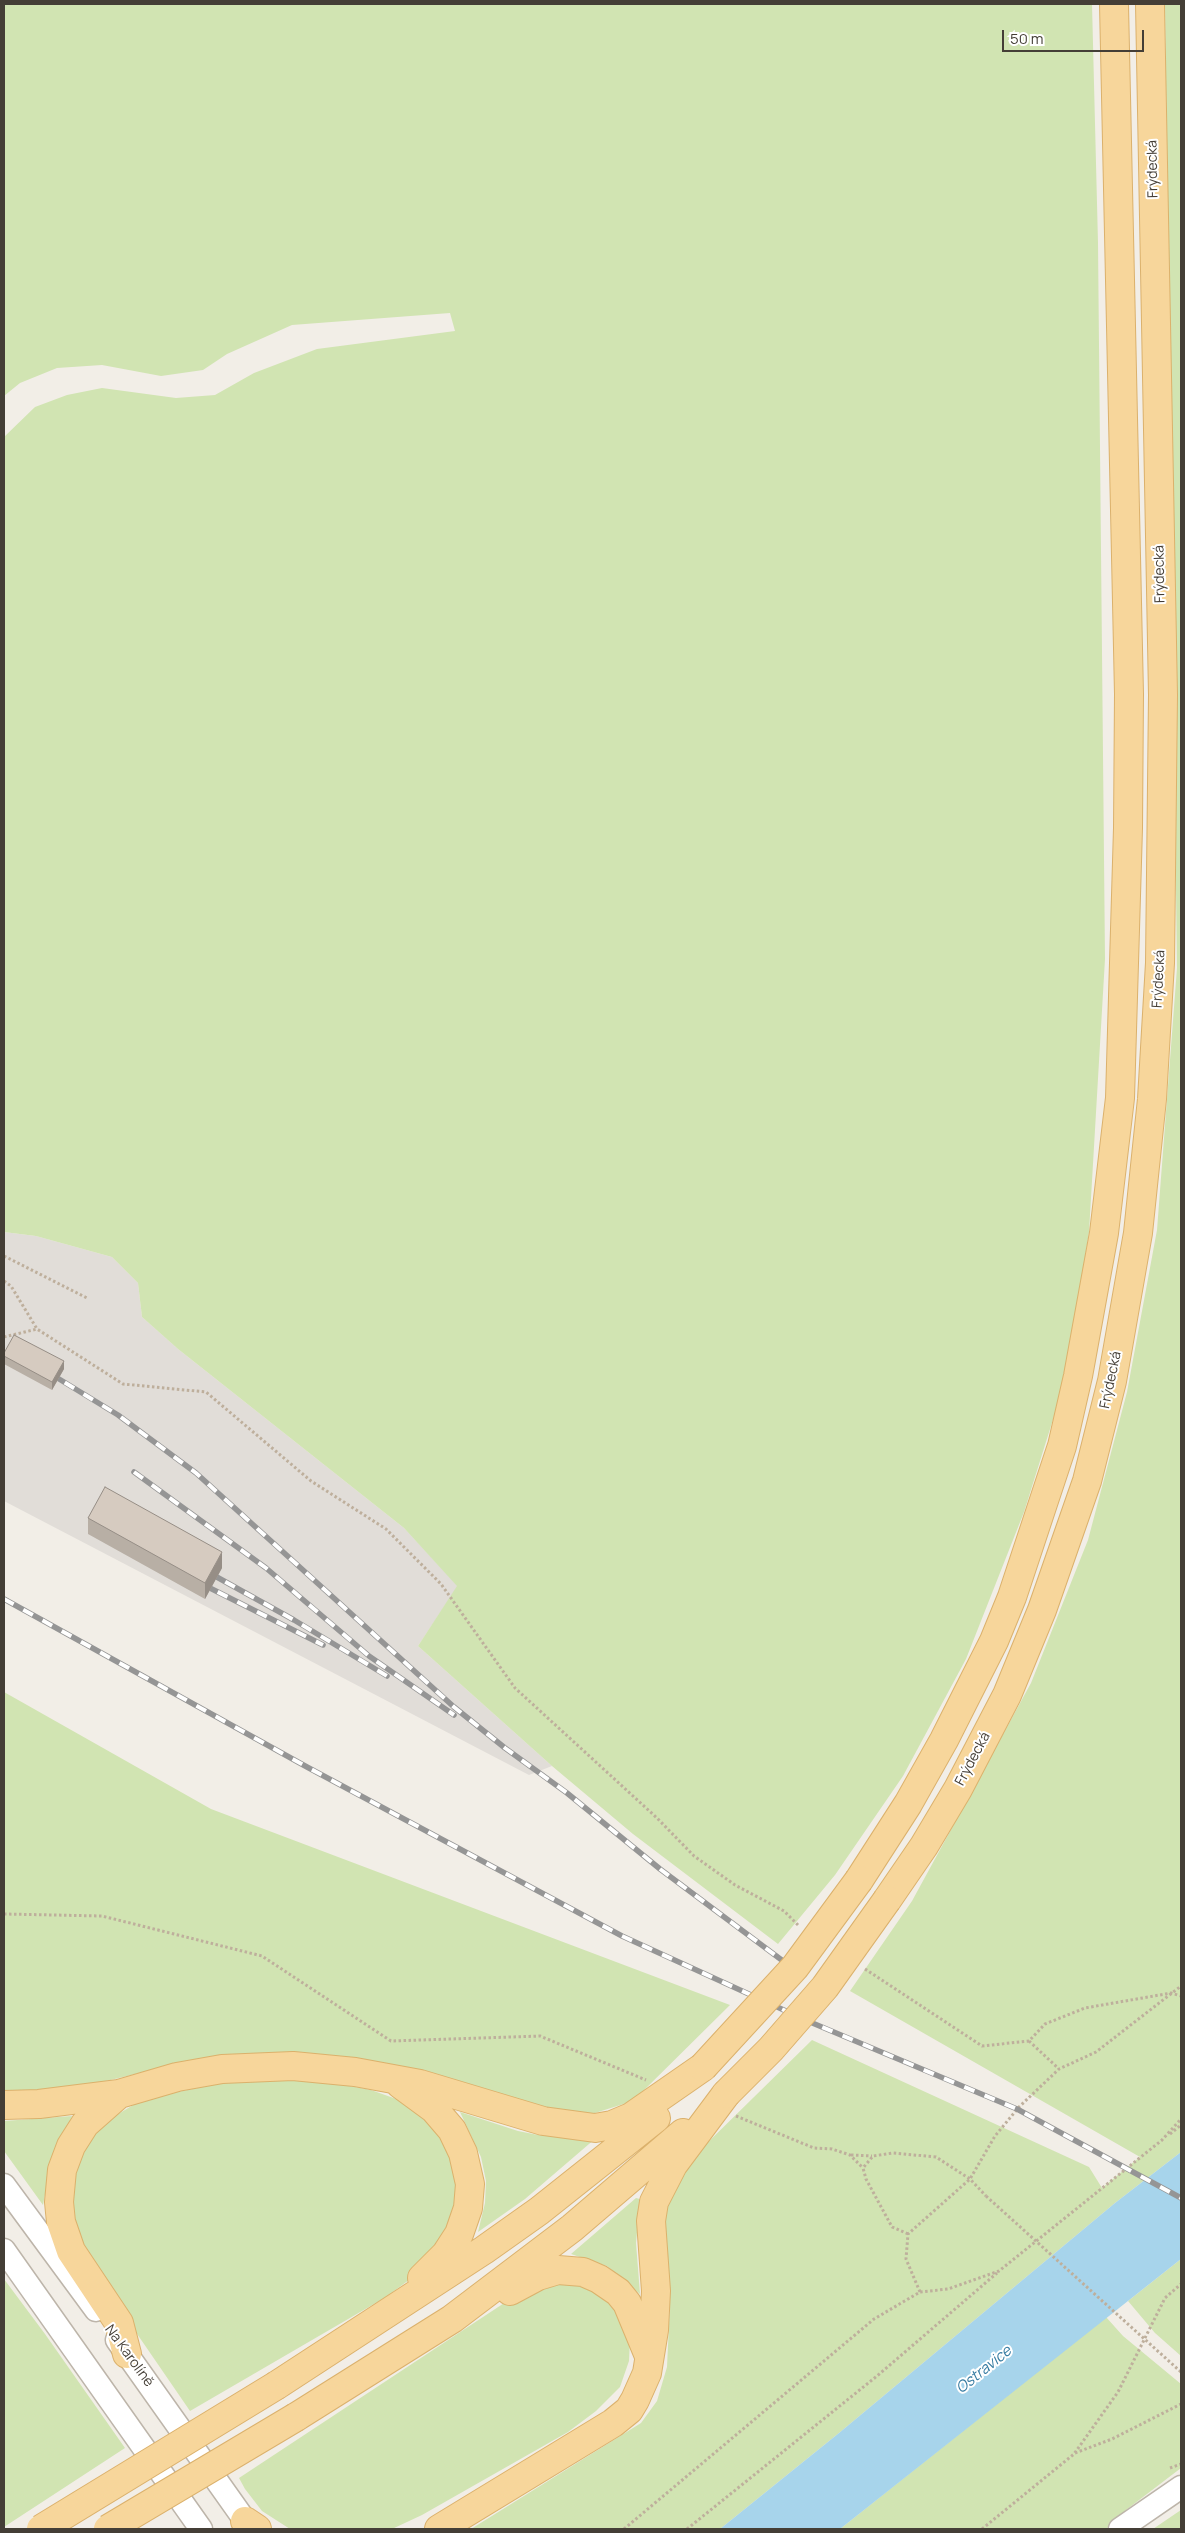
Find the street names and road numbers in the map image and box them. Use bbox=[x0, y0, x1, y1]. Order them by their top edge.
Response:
street label: Frýdecká bbox=[1144, 140, 1162, 198]
street label: Frýdecká bbox=[1151, 545, 1169, 603]
street label: Frýdecká bbox=[1149, 950, 1169, 1008]
street label: Frýdecká bbox=[1097, 1350, 1125, 1410]
street label: Frýdecká bbox=[952, 1729, 994, 1789]
street label: Na Karolíně bbox=[101, 2322, 157, 2390]

